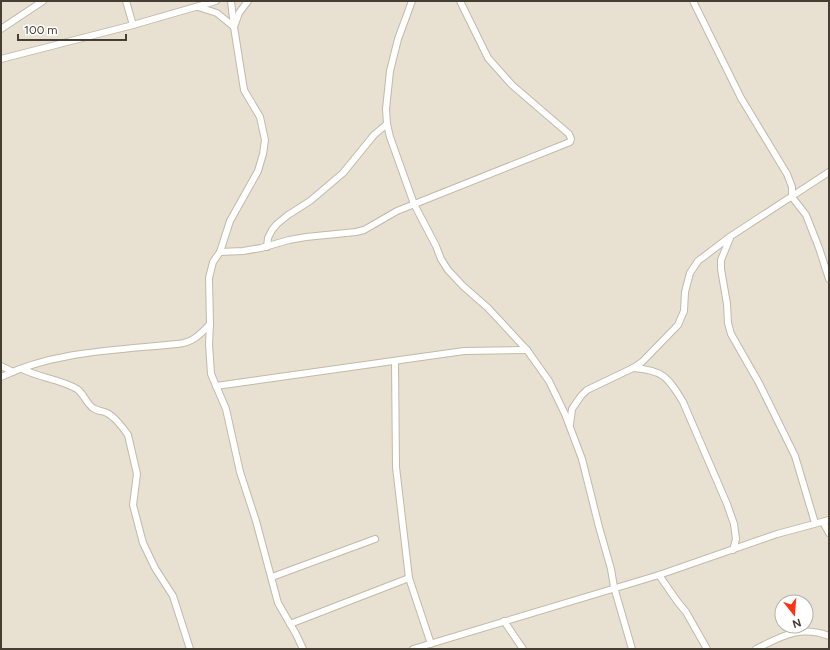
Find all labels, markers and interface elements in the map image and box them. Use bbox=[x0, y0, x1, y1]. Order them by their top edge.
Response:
scale bar bbox=[18, 16, 126, 42]
text: 100 m bbox=[24, 23, 58, 37]
north arrow bbox=[774, 594, 814, 634]
text: N bbox=[791, 616, 803, 631]

